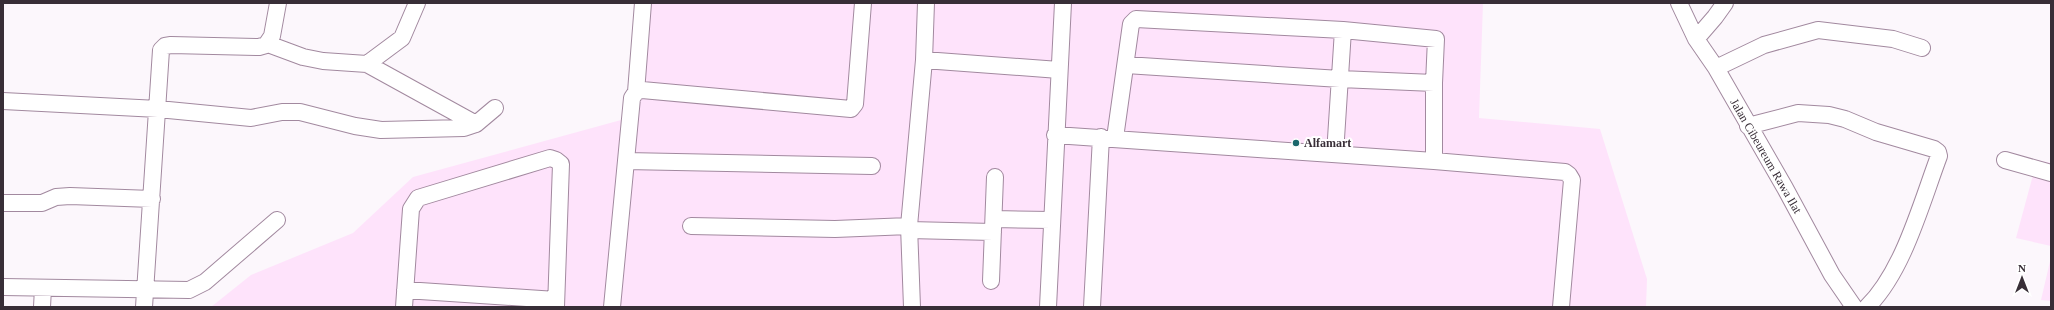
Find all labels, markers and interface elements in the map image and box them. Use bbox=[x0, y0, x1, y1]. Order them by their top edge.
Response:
street label: Jalan Cibeureum Rawa Ilat bbox=[1727, 96, 1805, 216]
place label: Alfamart bbox=[1304, 136, 1351, 150]
marker: Alfamart bbox=[1291, 138, 1301, 148]
north arrow bbox=[2002, 258, 2042, 298]
text: N bbox=[2018, 262, 2026, 274]

